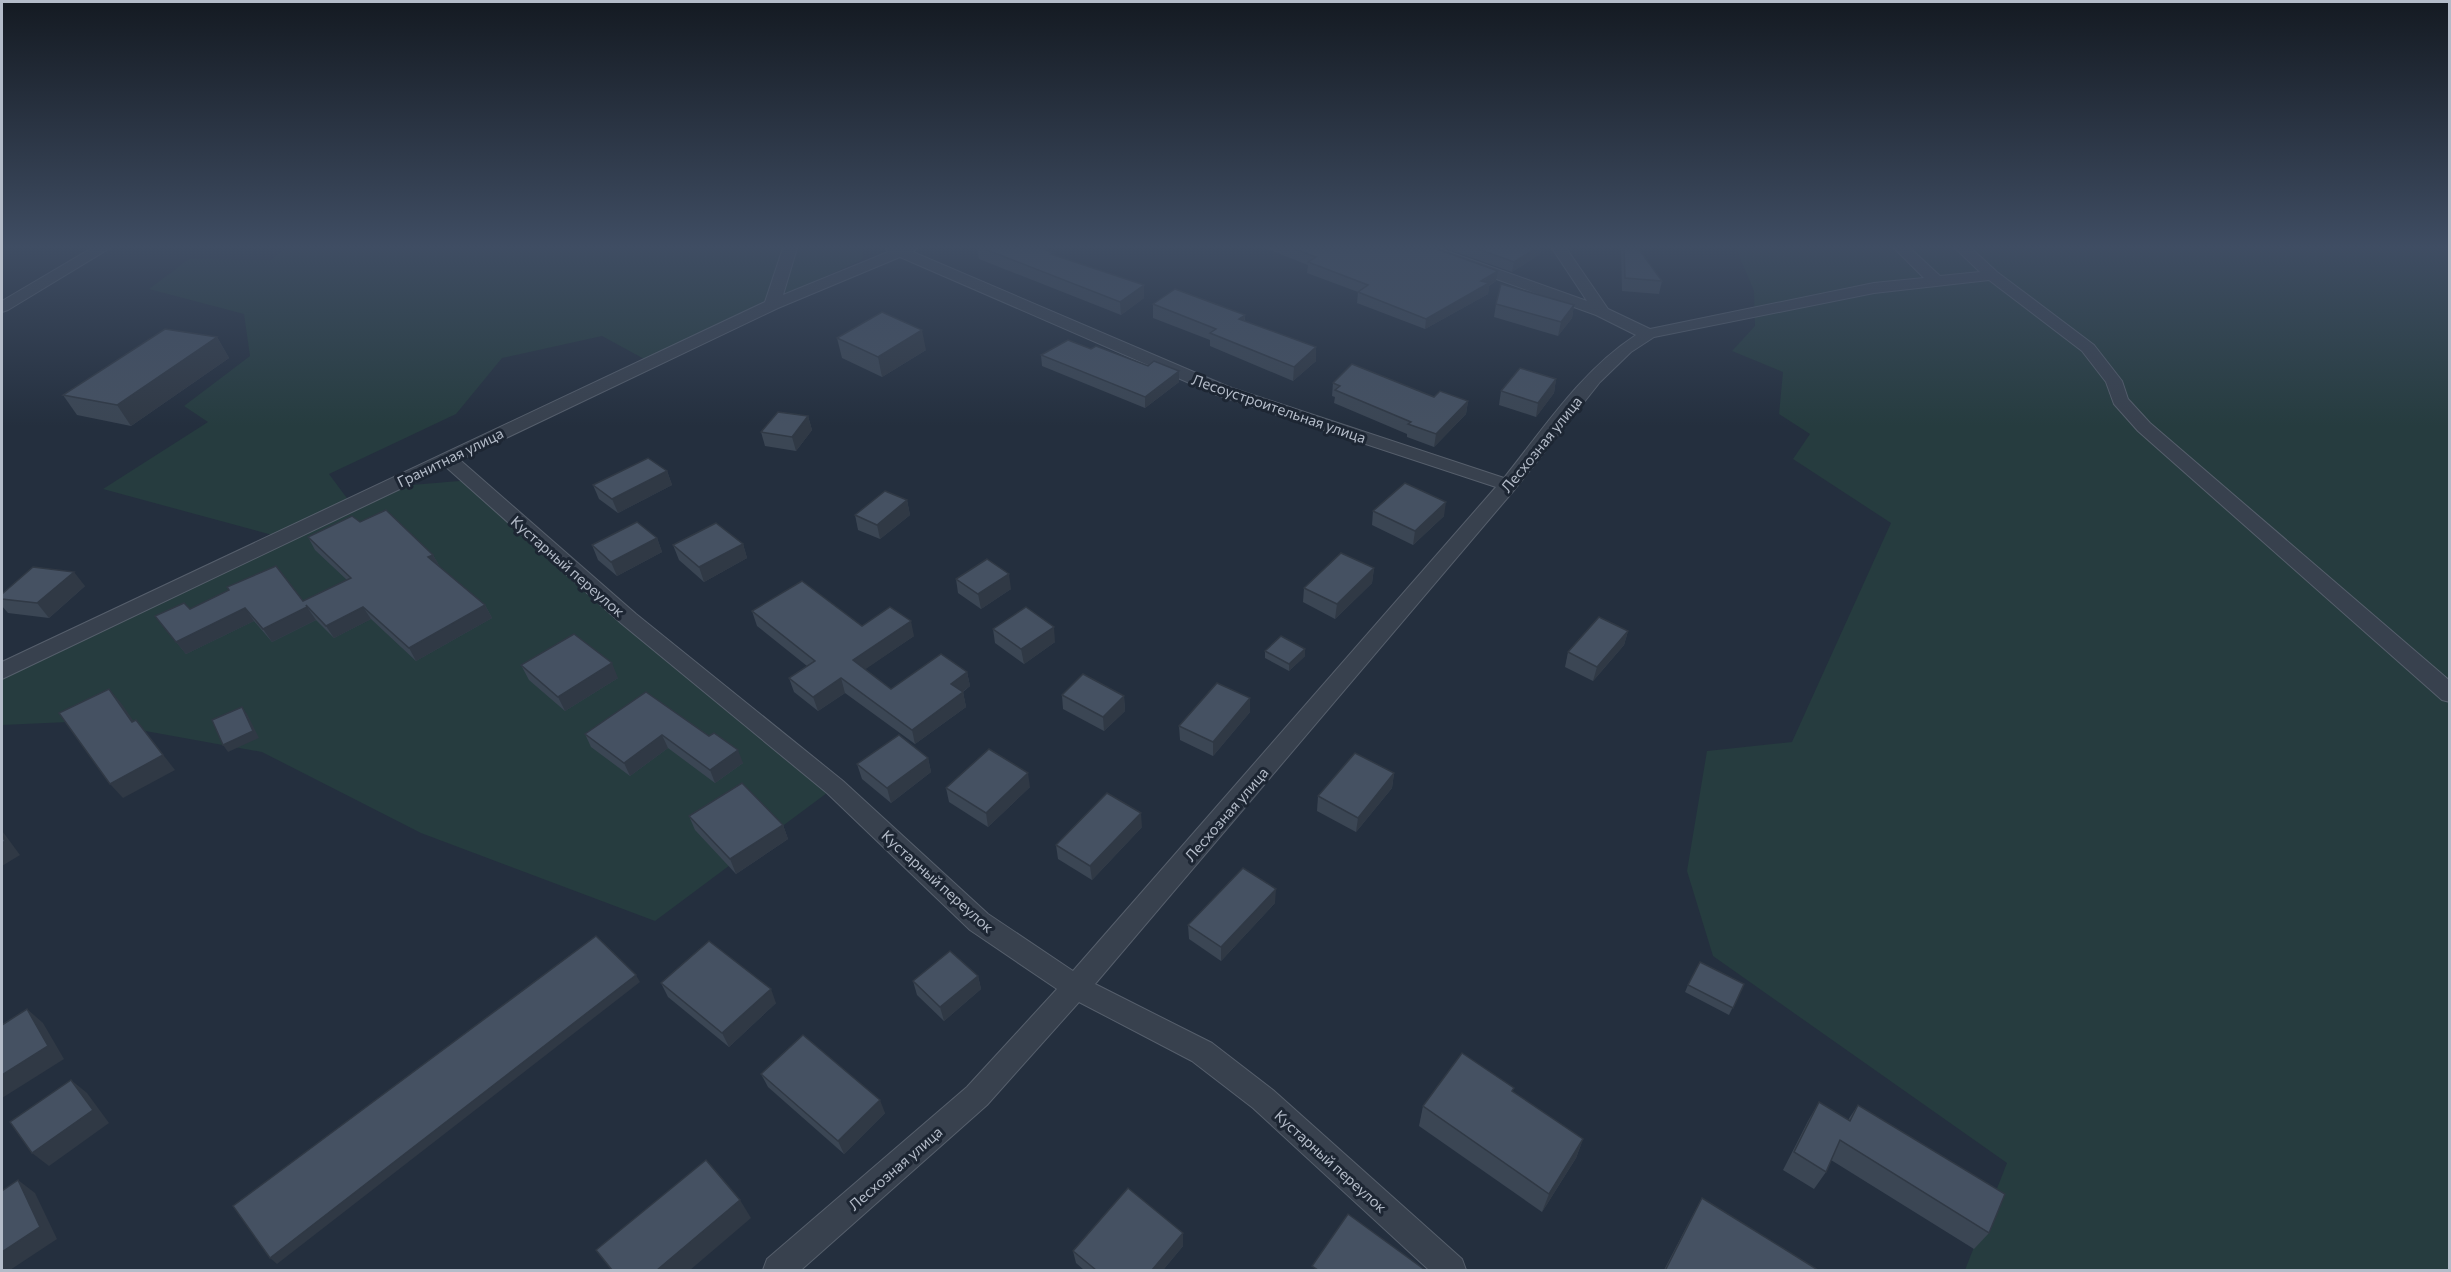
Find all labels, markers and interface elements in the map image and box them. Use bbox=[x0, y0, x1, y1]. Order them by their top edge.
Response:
street label: Лесоустроительная улица bbox=[1190, 370, 1368, 446]
street label: Лесхозная улица bbox=[1497, 392, 1585, 496]
street label: Гранитная улица bbox=[394, 423, 506, 491]
street label: Кустарный переулок bbox=[507, 512, 629, 620]
street label: Лесхозная улица bbox=[1180, 763, 1272, 865]
street label: Кустарный переулок bbox=[878, 826, 998, 936]
street label: Кустарный переулок bbox=[1271, 1106, 1391, 1216]
street label: Лесхозная улица bbox=[844, 1122, 946, 1214]

